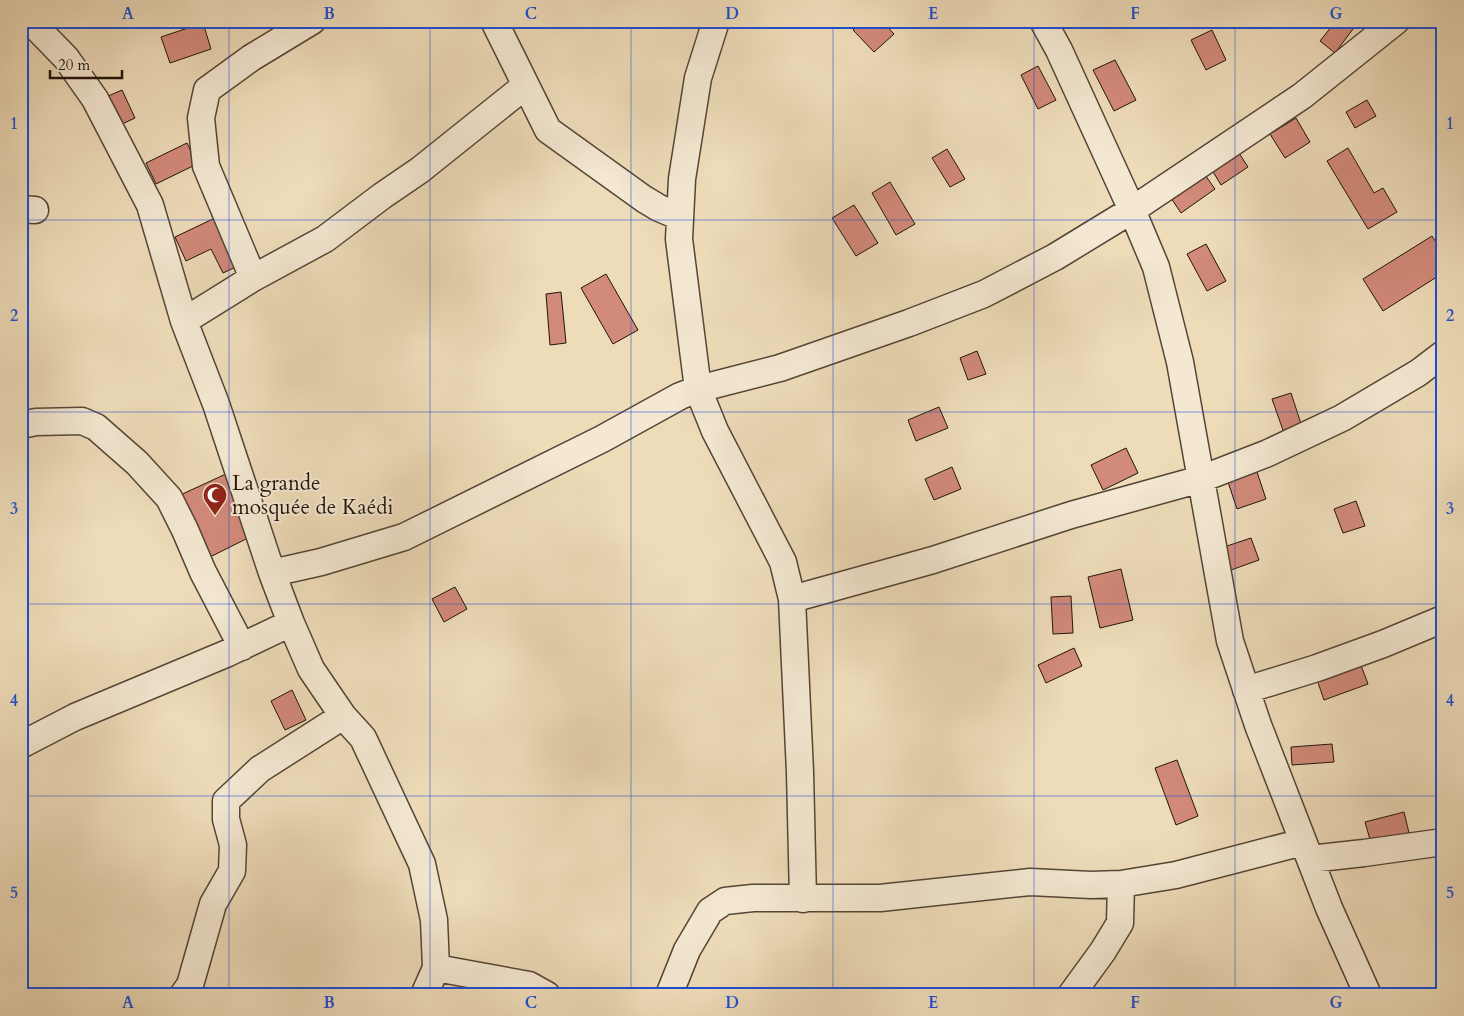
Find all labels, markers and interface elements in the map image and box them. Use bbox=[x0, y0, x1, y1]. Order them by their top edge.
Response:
text: A bbox=[122, 3, 134, 25]
text: B bbox=[323, 3, 335, 25]
text: C bbox=[525, 3, 537, 25]
text: D bbox=[725, 3, 739, 25]
text: E bbox=[928, 3, 938, 25]
text: F bbox=[1130, 3, 1140, 25]
text: G bbox=[1329, 3, 1343, 25]
scale bar bbox=[50, 48, 122, 80]
text: 20 m bbox=[58, 55, 90, 75]
text: 1 bbox=[10, 113, 18, 135]
text: 1 bbox=[1446, 113, 1454, 135]
text: 2 bbox=[10, 305, 18, 327]
text: 2 bbox=[1446, 305, 1454, 327]
place label: La grande mosquée de Kaédi bbox=[232, 469, 393, 522]
mosque icon: La grande mosquée de Kaédi bbox=[202, 482, 228, 516]
text: 3 bbox=[10, 498, 18, 520]
text: 3 bbox=[1446, 498, 1454, 520]
text: 4 bbox=[10, 690, 18, 712]
text: 4 bbox=[1446, 690, 1454, 712]
text: 5 bbox=[10, 882, 18, 904]
text: 5 bbox=[1446, 882, 1454, 904]
text: A bbox=[122, 992, 134, 1014]
text: B bbox=[323, 992, 335, 1014]
text: C bbox=[525, 992, 537, 1014]
text: D bbox=[725, 992, 739, 1014]
text: E bbox=[928, 992, 938, 1014]
text: F bbox=[1130, 992, 1140, 1014]
text: G bbox=[1329, 992, 1343, 1014]

